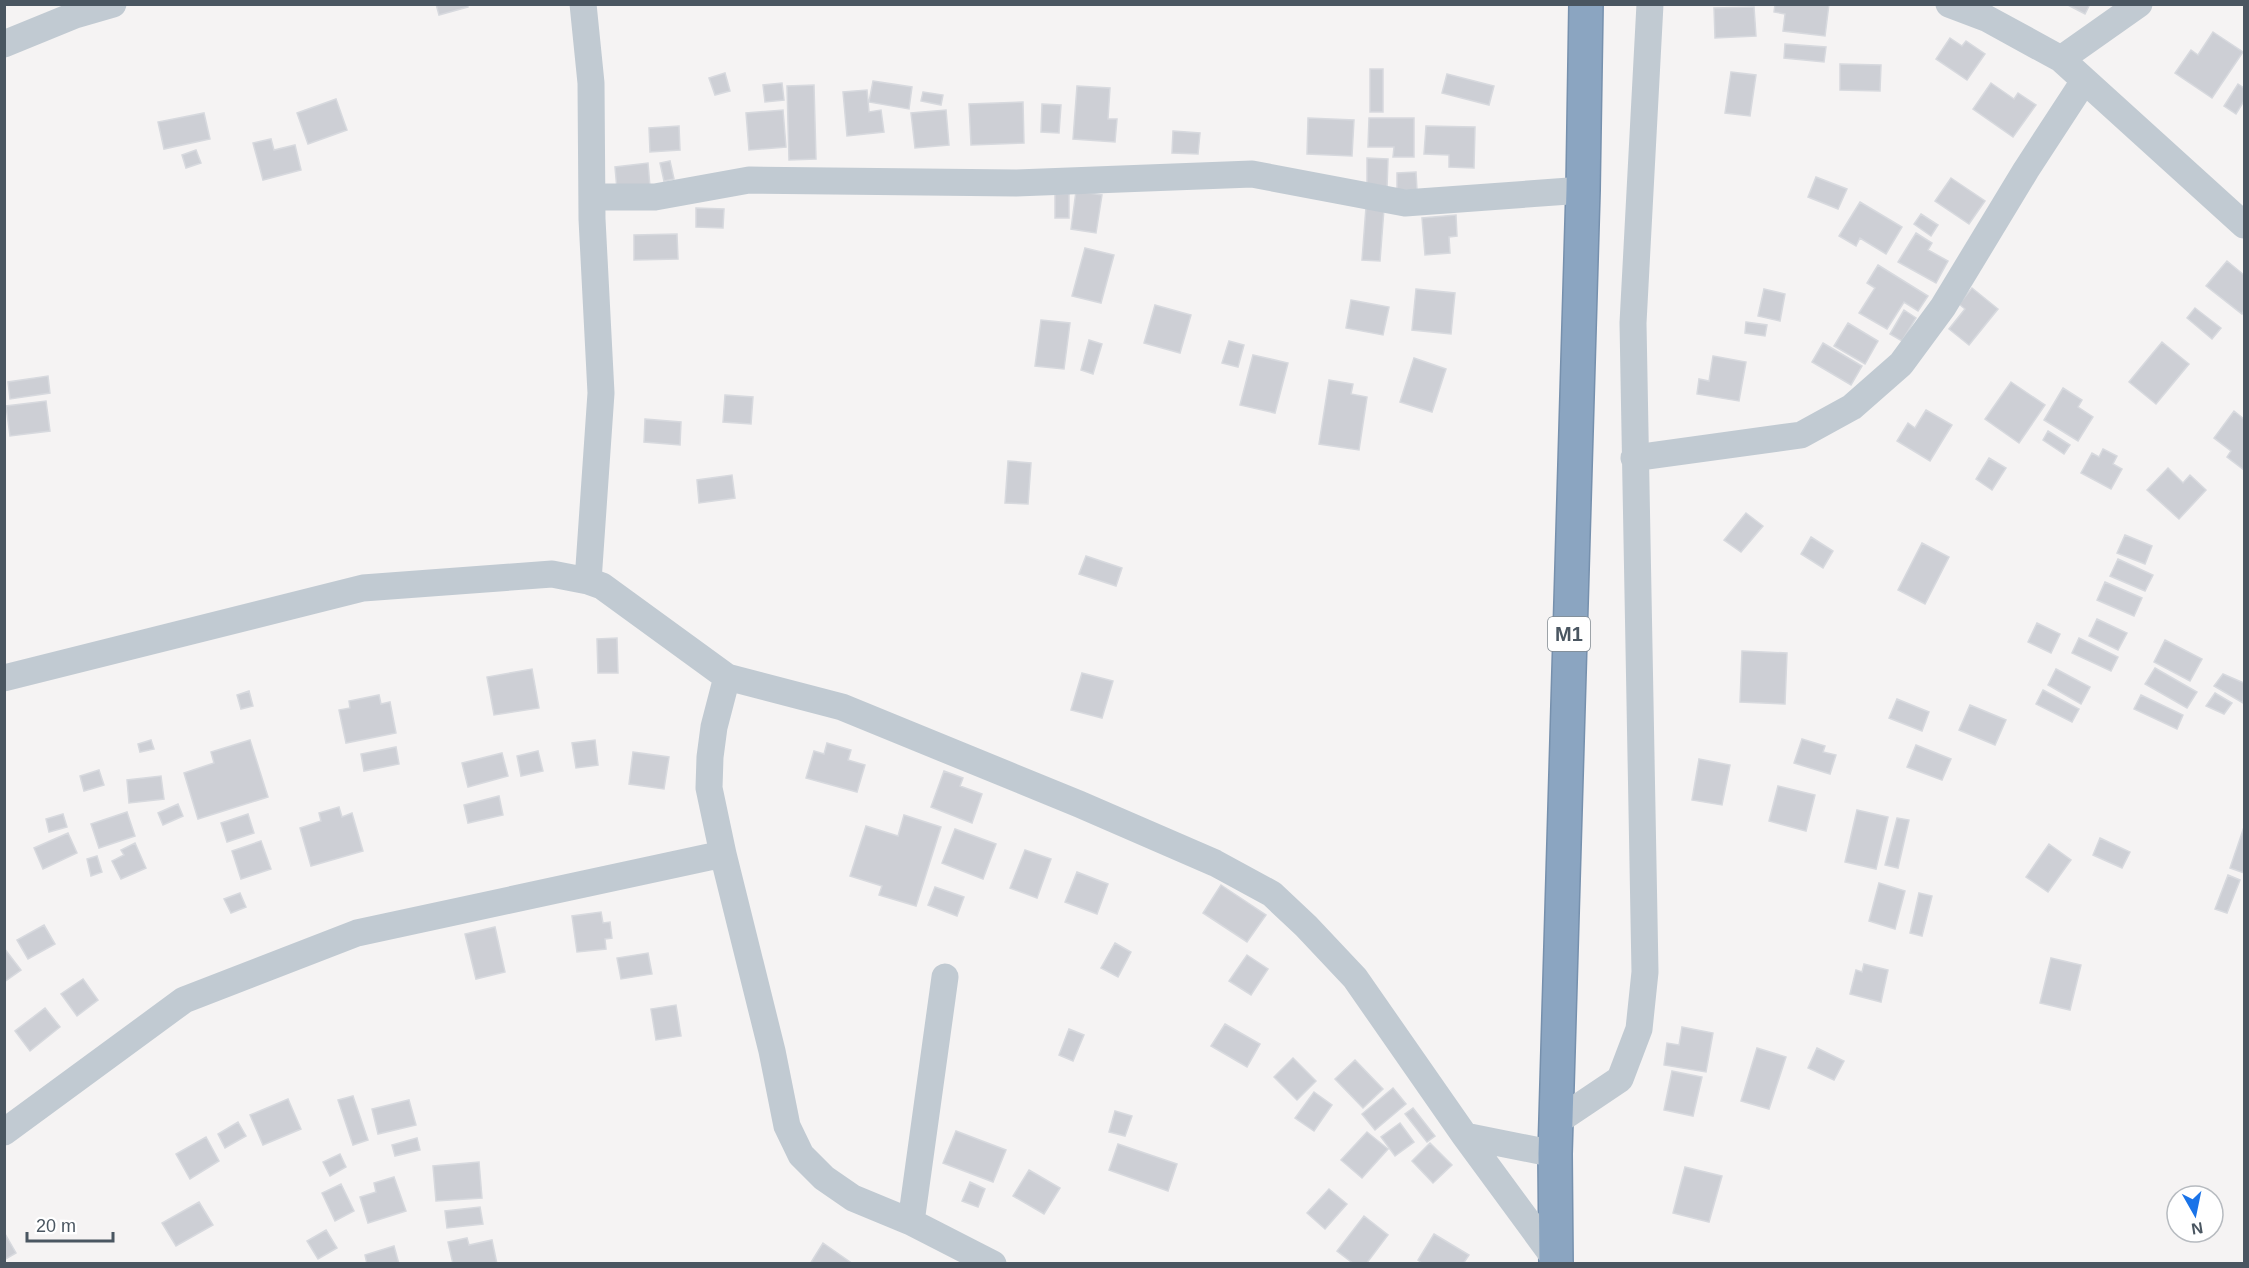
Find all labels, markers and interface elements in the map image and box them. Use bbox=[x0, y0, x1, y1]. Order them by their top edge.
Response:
road number: M1 bbox=[1548, 617, 1590, 651]
north arrow bbox=[2165, 1184, 2225, 1244]
scale bar bbox=[27, 1205, 112, 1243]
text: 20 m bbox=[36, 1216, 76, 1236]
text: N bbox=[2190, 1219, 2204, 1238]

